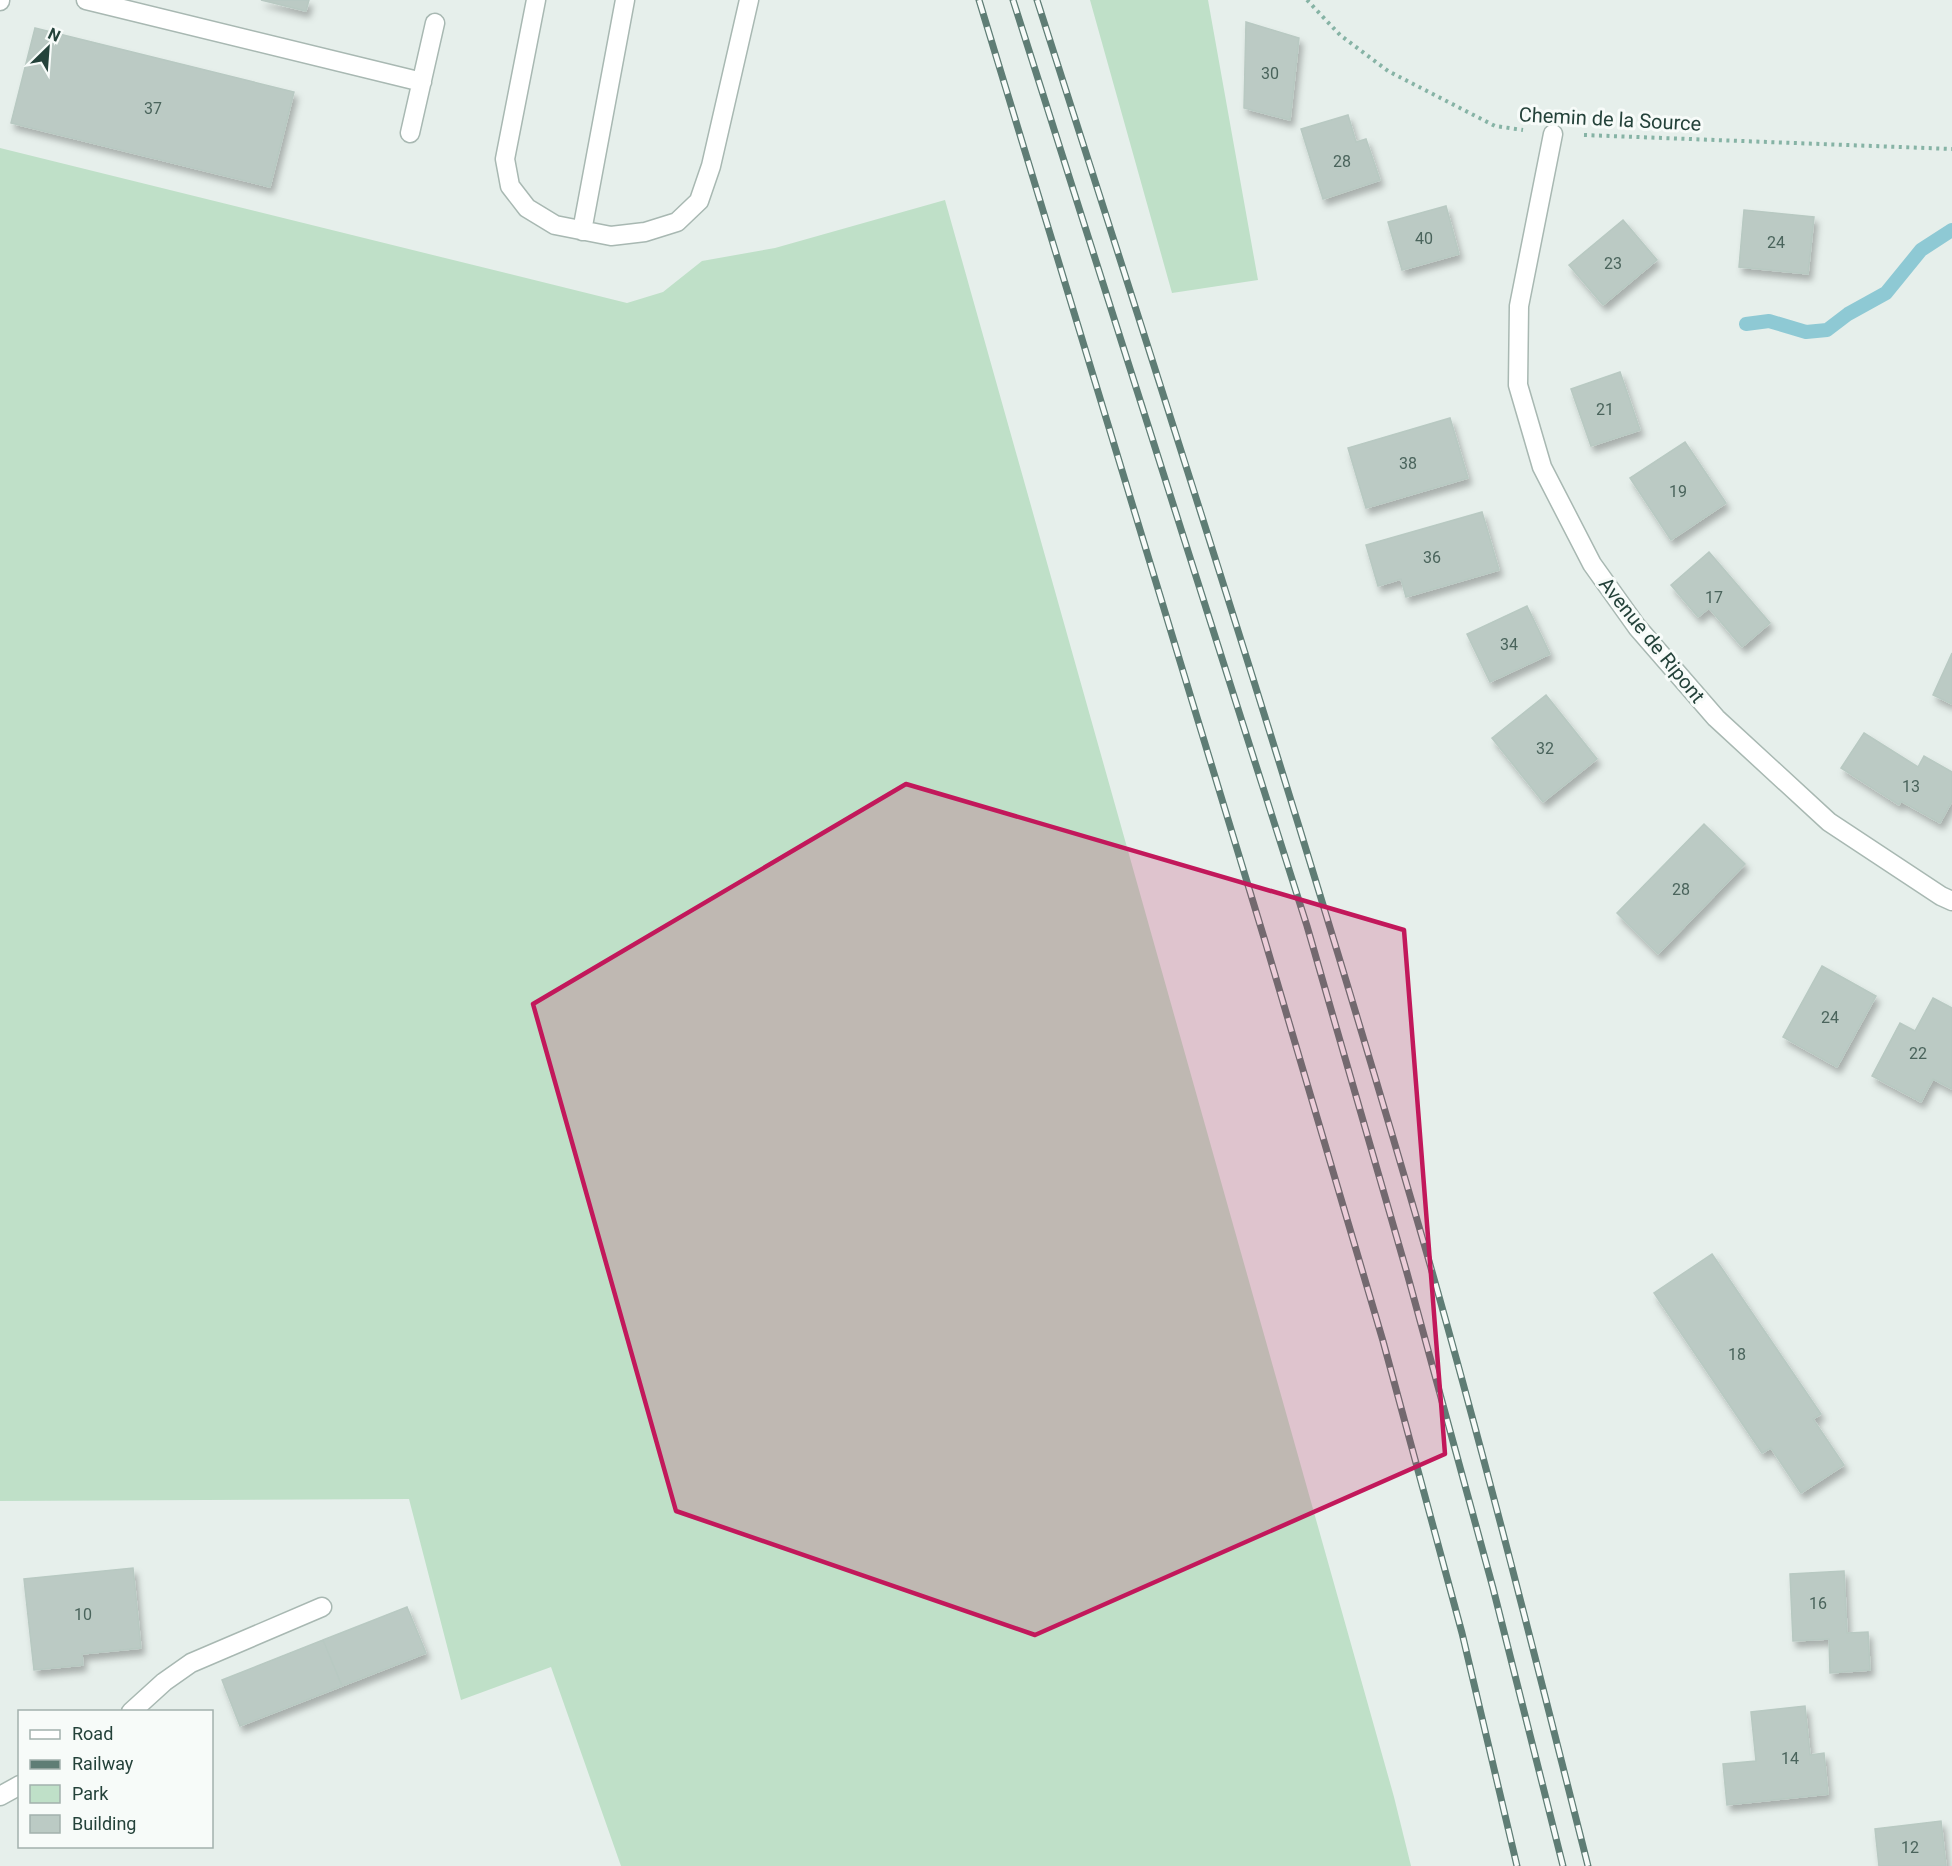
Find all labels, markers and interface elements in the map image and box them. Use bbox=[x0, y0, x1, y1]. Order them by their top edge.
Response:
north arrow bbox=[18, 18, 78, 78]
text: N bbox=[45, 24, 63, 46]
house number: 30 bbox=[1261, 64, 1279, 83]
house number: 37 bbox=[144, 99, 162, 118]
street label: Chemin de la Source bbox=[1518, 102, 1702, 136]
house number: 28 bbox=[1333, 152, 1351, 171]
house number: 40 bbox=[1415, 229, 1433, 248]
house number: 24 bbox=[1767, 233, 1785, 252]
house number: 23 bbox=[1604, 254, 1622, 273]
house number: 21 bbox=[1596, 400, 1614, 419]
house number: 38 bbox=[1399, 454, 1417, 473]
house number: 19 bbox=[1669, 482, 1687, 501]
house number: 36 bbox=[1423, 548, 1441, 567]
street label: Avenue de Ripont bbox=[1594, 572, 1710, 708]
house number: 17 bbox=[1705, 588, 1723, 607]
house number: 34 bbox=[1500, 635, 1518, 654]
house number: 32 bbox=[1536, 739, 1554, 758]
house number: 13 bbox=[1902, 777, 1920, 796]
house number: 28 bbox=[1672, 880, 1690, 899]
house number: 24 bbox=[1821, 1008, 1839, 1027]
house number: 22 bbox=[1909, 1044, 1927, 1063]
house number: 18 bbox=[1728, 1345, 1746, 1364]
house number: 16 bbox=[1809, 1594, 1827, 1613]
house number: 10 bbox=[74, 1605, 92, 1624]
legend bbox=[18, 1710, 213, 1848]
text: Road bbox=[72, 1723, 113, 1744]
house number: 14 bbox=[1781, 1749, 1799, 1768]
text: Railway bbox=[72, 1753, 134, 1774]
text: Park bbox=[72, 1783, 109, 1804]
text: Building bbox=[72, 1813, 136, 1834]
house number: 12 bbox=[1901, 1838, 1919, 1857]

